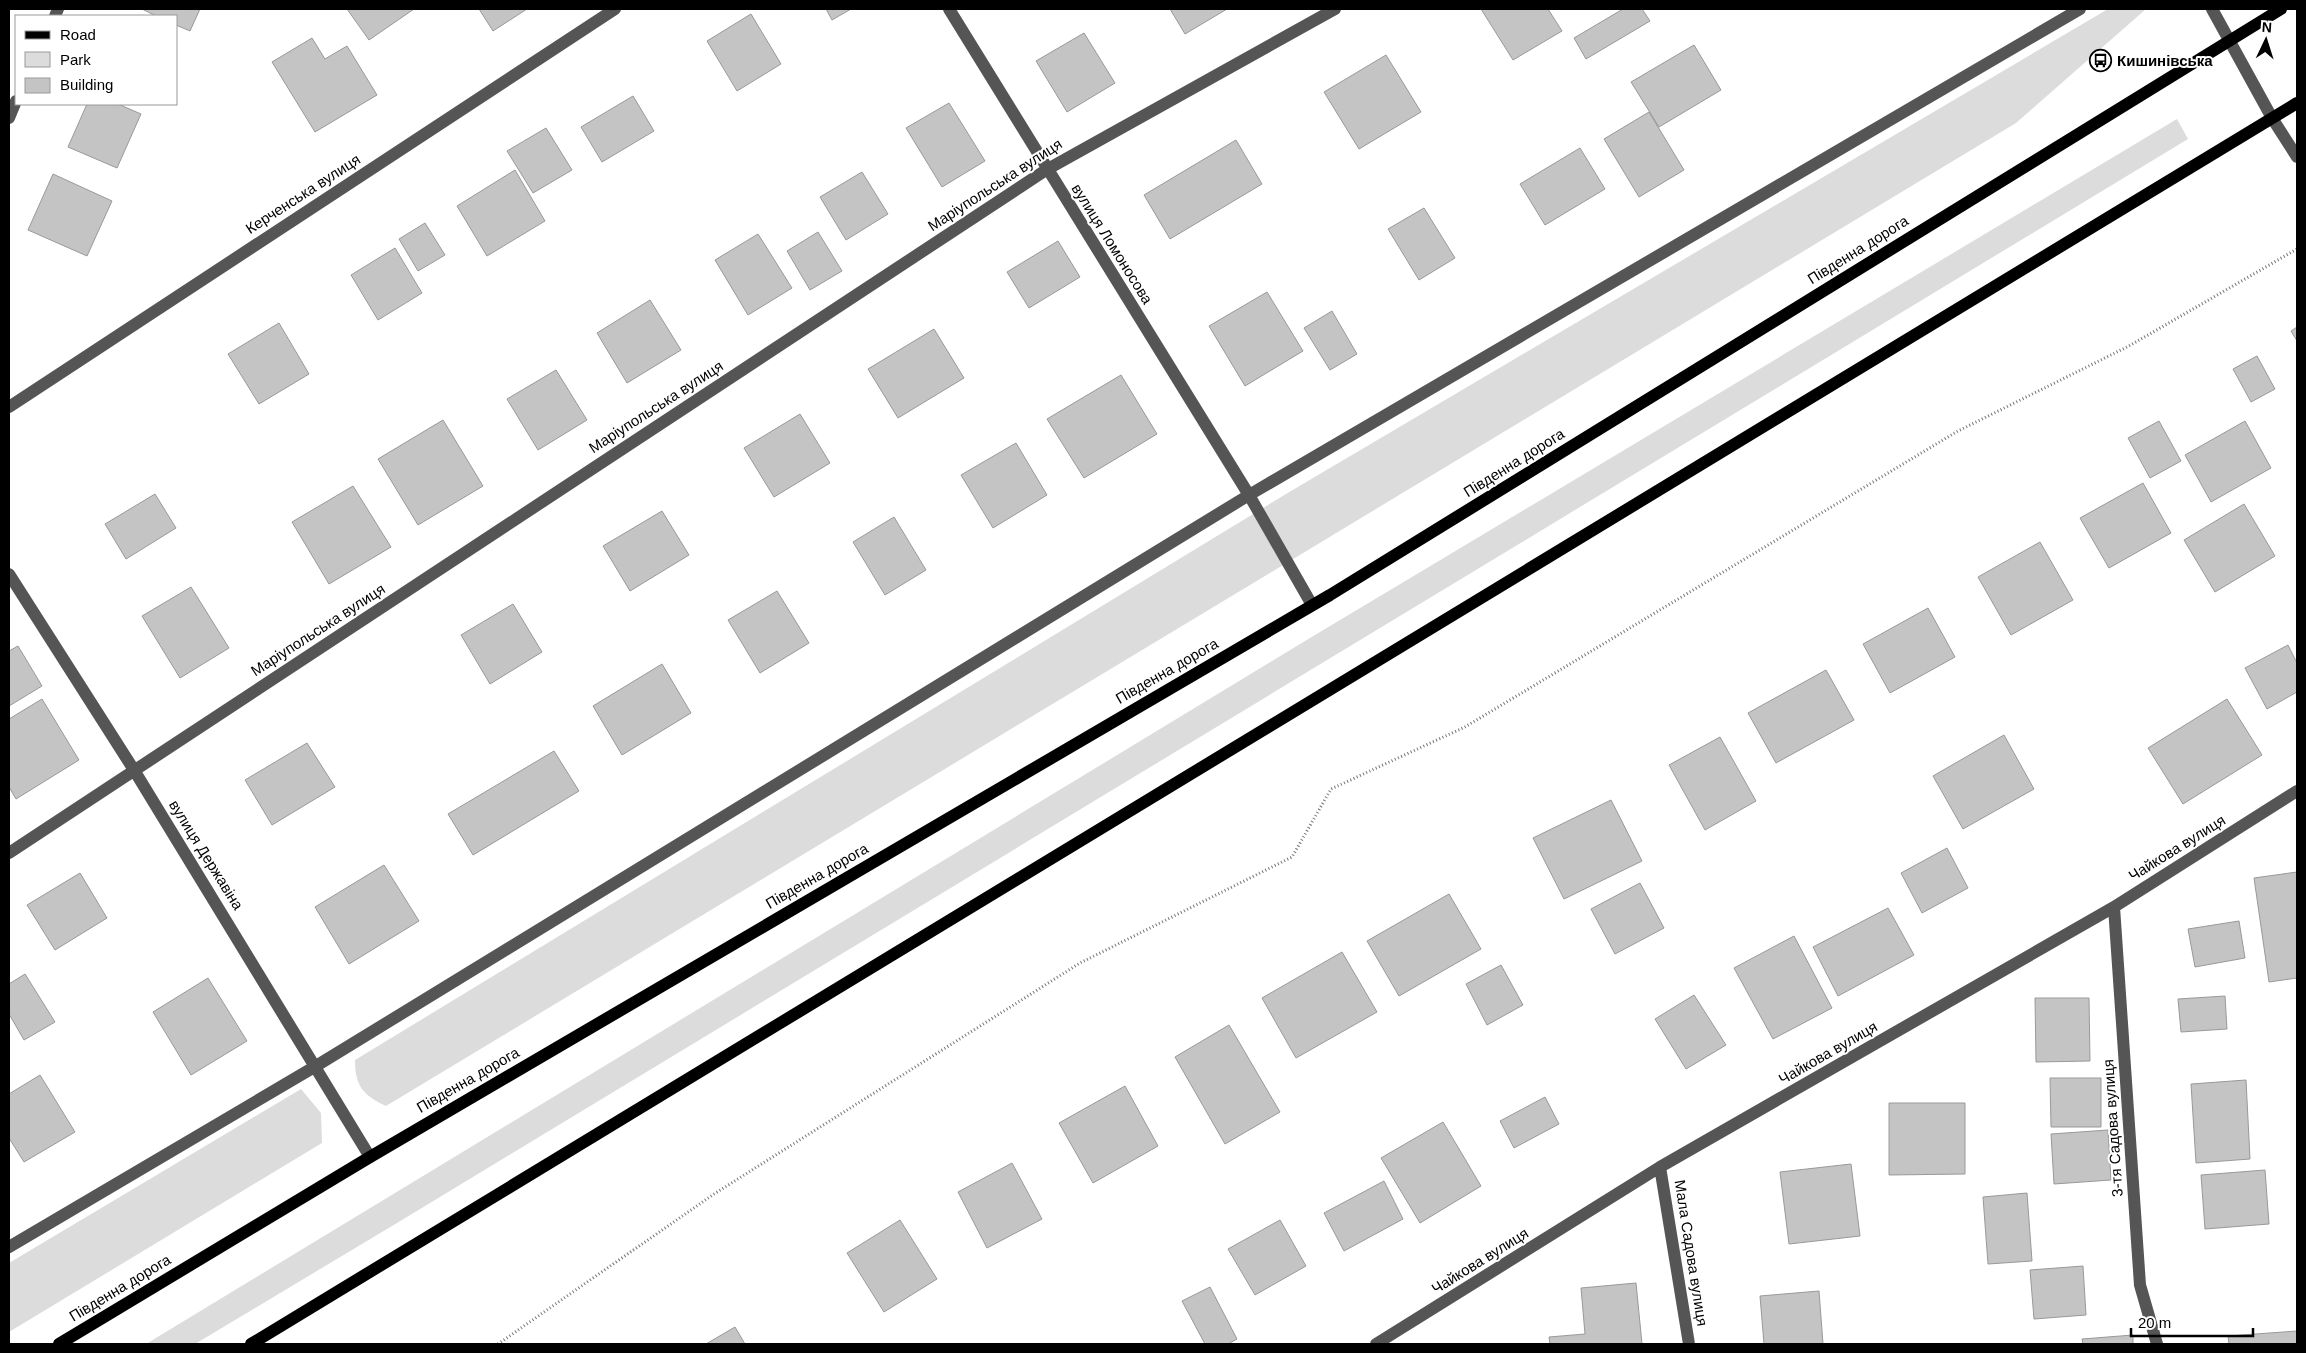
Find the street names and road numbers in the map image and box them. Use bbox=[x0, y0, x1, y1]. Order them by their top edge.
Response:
street label: Маріупольська вулиця bbox=[925, 135, 1065, 234]
street label: Керченська вулиця bbox=[242, 150, 363, 237]
street label: вулиця Ломоносова bbox=[1069, 181, 1157, 307]
street label: Південна дорога bbox=[1804, 211, 1912, 287]
street label: Маріупольська вулиця bbox=[586, 357, 726, 456]
street label: Південна дорога bbox=[1460, 424, 1568, 500]
street label: Маріупольська вулиця bbox=[248, 580, 388, 679]
street label: Південна дорога bbox=[1113, 634, 1222, 707]
street label: вулиця Державіна bbox=[166, 797, 247, 913]
street label: Чайкова вулиця bbox=[2125, 811, 2228, 884]
street label: Південна дорога bbox=[763, 839, 872, 912]
street label: Чайкова вулиця bbox=[1776, 1018, 1880, 1088]
street label: Південна дорога bbox=[414, 1043, 523, 1116]
street label: 3-тя Садова вулиця bbox=[2099, 1059, 2126, 1197]
street label: Мала Садова вулиця bbox=[1672, 1179, 1711, 1327]
street label: Чайкова вулиця bbox=[1428, 1224, 1531, 1297]
street label: Південна дорога bbox=[66, 1250, 174, 1325]

